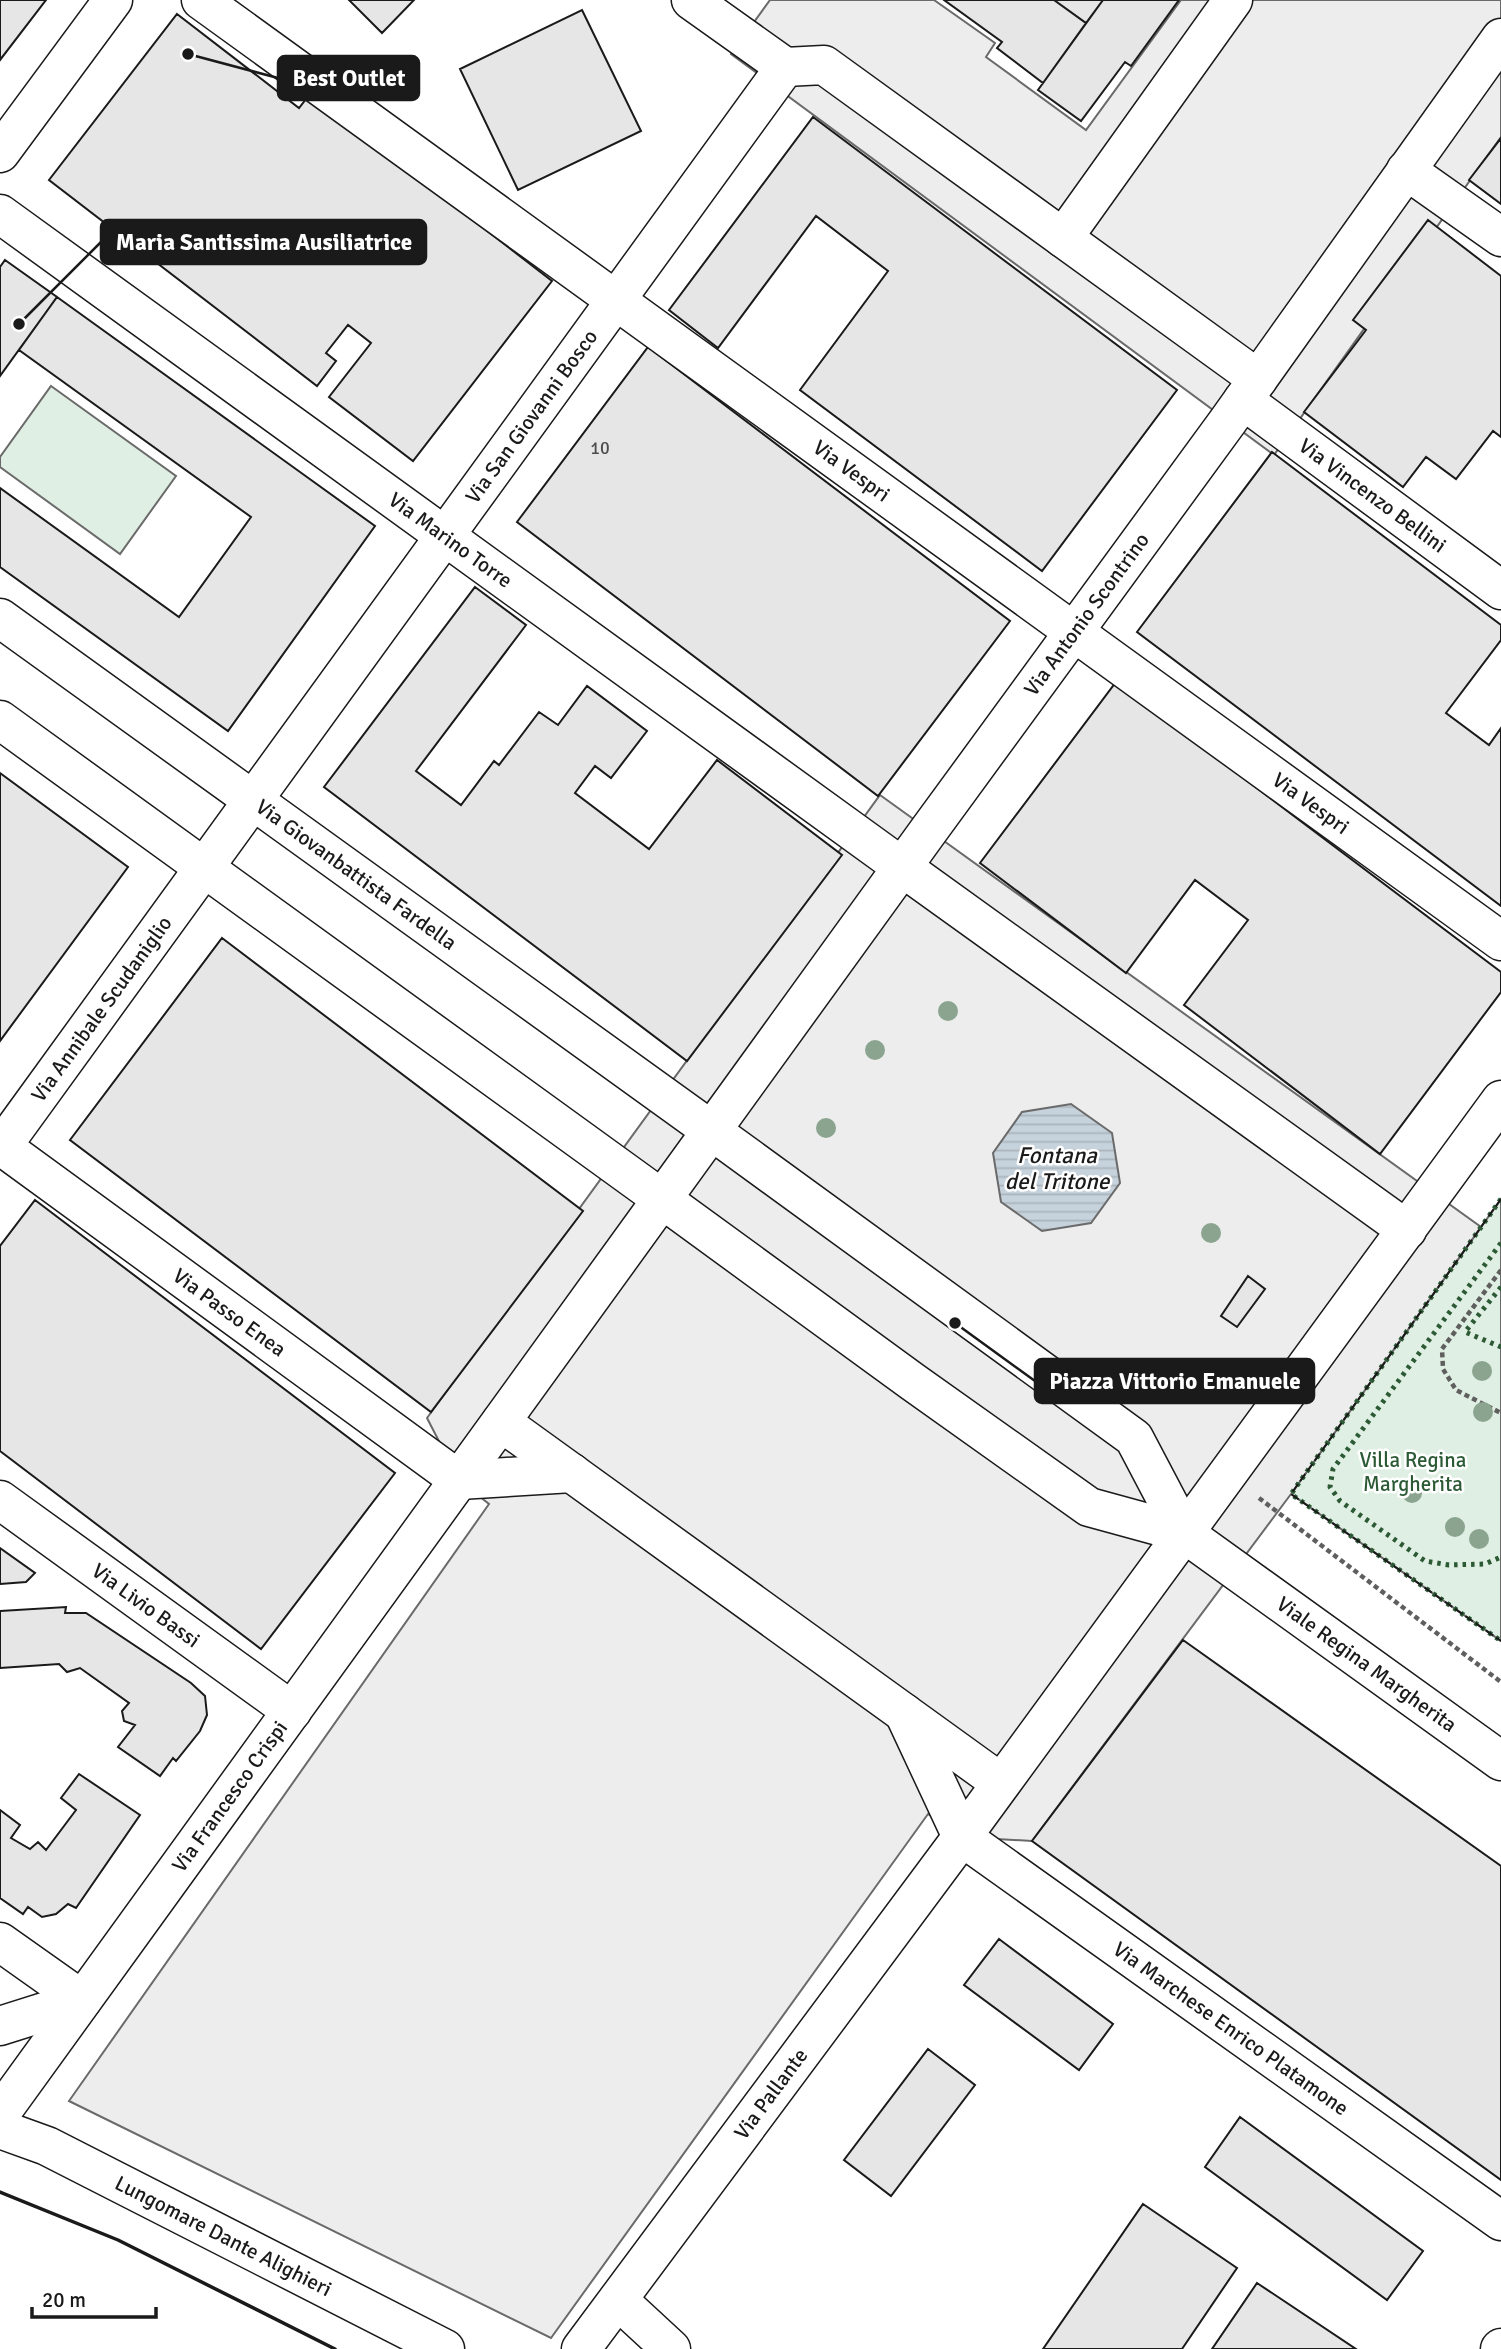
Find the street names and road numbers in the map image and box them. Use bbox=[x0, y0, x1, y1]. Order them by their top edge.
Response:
street label: Via San Giovanni Bosco bbox=[460, 325, 603, 508]
street label: Via Vincenzo Bellini bbox=[1294, 433, 1452, 558]
street label: Via Vespri bbox=[808, 434, 895, 507]
street label: Via Marino Torre bbox=[383, 487, 517, 594]
street label: Via Antonio Scontrino bbox=[1018, 528, 1155, 701]
street label: Via Vespri bbox=[1267, 767, 1354, 840]
street label: Via Giovanbattista Fardella bbox=[251, 793, 462, 956]
street label: Via Annibale Scudaniglio bbox=[26, 911, 178, 1107]
street label: Via Passo Enea bbox=[168, 1263, 291, 1362]
street label: Via Livio Bassi bbox=[87, 1558, 205, 1653]
street label: Viale Regina Margherita bbox=[1271, 1591, 1462, 1738]
street label: Via Francesco Crispi bbox=[166, 1716, 293, 1877]
street label: Via Marchese Enrico Platamone bbox=[1108, 1936, 1354, 2121]
street label: Via Pallante bbox=[728, 2043, 813, 2145]
street label: Lungomare Dante Alighieri bbox=[111, 2170, 336, 2302]

